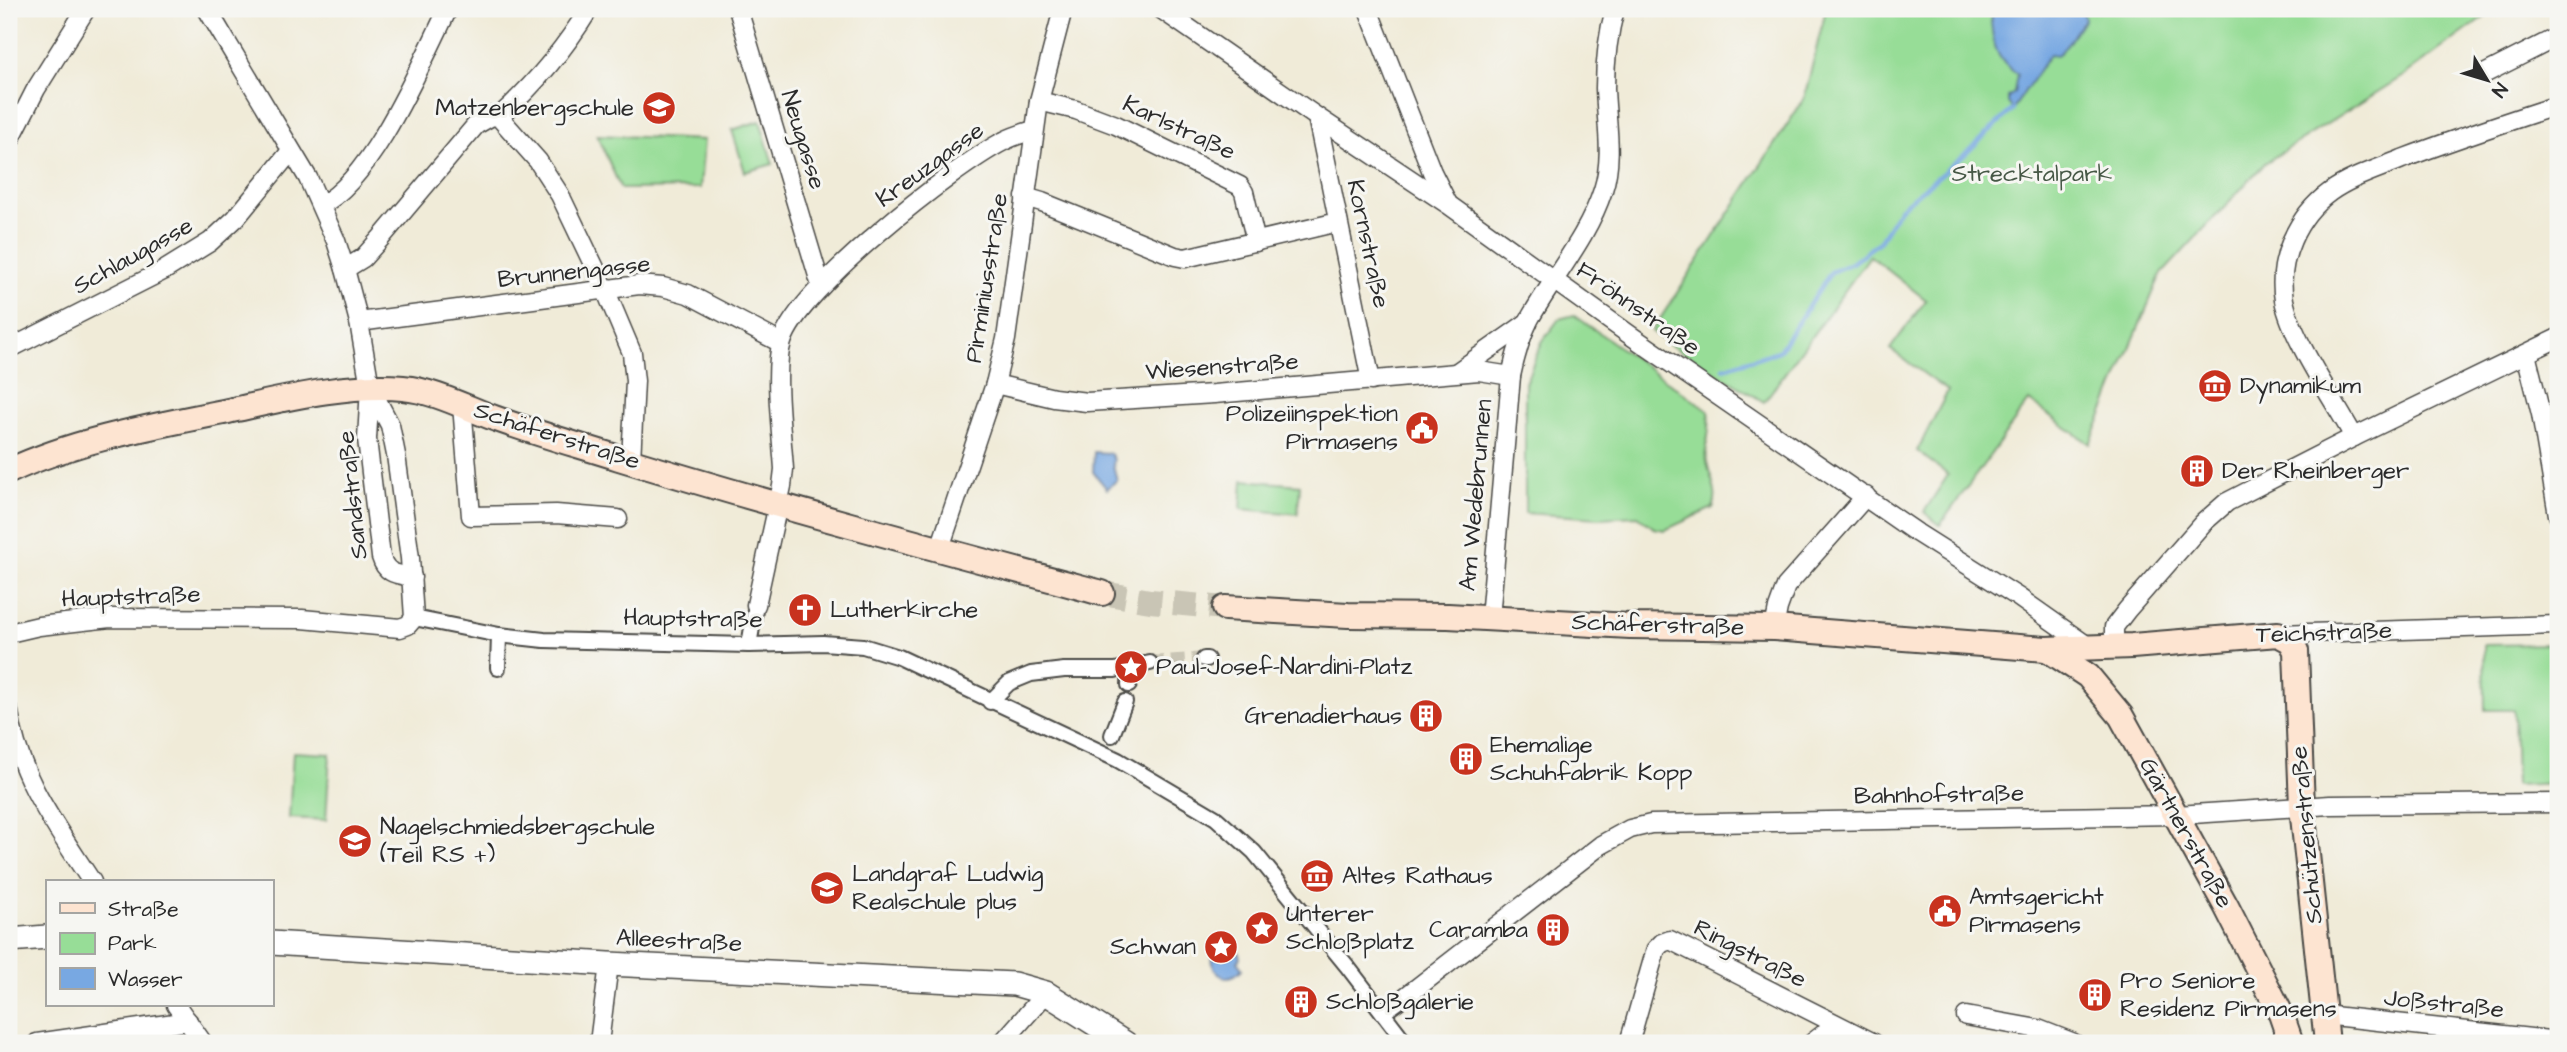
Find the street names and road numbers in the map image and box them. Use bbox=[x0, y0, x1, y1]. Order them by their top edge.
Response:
street label: Neugasse bbox=[771, 86, 834, 194]
street label: Karlstraße bbox=[1117, 87, 1241, 169]
street label: Kreuzgasse bbox=[869, 114, 992, 217]
street label: Kornstraße bbox=[1338, 177, 1398, 311]
street label: Pirminiusstraße bbox=[957, 191, 1017, 365]
street label: Schlaugasse bbox=[67, 209, 200, 304]
street label: Brunnengasse bbox=[496, 247, 652, 298]
street label: Fröhnstraße bbox=[1569, 254, 1707, 364]
street label: Wiesenstraße bbox=[1144, 345, 1300, 389]
street label: Schäferstraße bbox=[470, 393, 644, 479]
street label: Am Wedebrunnen bbox=[1451, 398, 1501, 592]
street label: Sandstraße bbox=[329, 429, 377, 561]
street label: Hauptstraße bbox=[61, 578, 201, 616]
street label: Hauptstraße bbox=[623, 601, 763, 637]
street label: Schäferstraße bbox=[1571, 605, 1745, 645]
street label: Teichstraße bbox=[2256, 614, 2393, 652]
street label: Schützenstraße bbox=[2282, 745, 2332, 925]
street label: Gärtnerstraße bbox=[2131, 752, 2241, 914]
street label: Bahnhofstraße bbox=[1854, 777, 2024, 813]
street label: Ringstraße bbox=[1687, 911, 1812, 998]
street label: Alleestraße bbox=[615, 921, 743, 961]
street label: Joßstraße bbox=[2382, 981, 2506, 1027]

